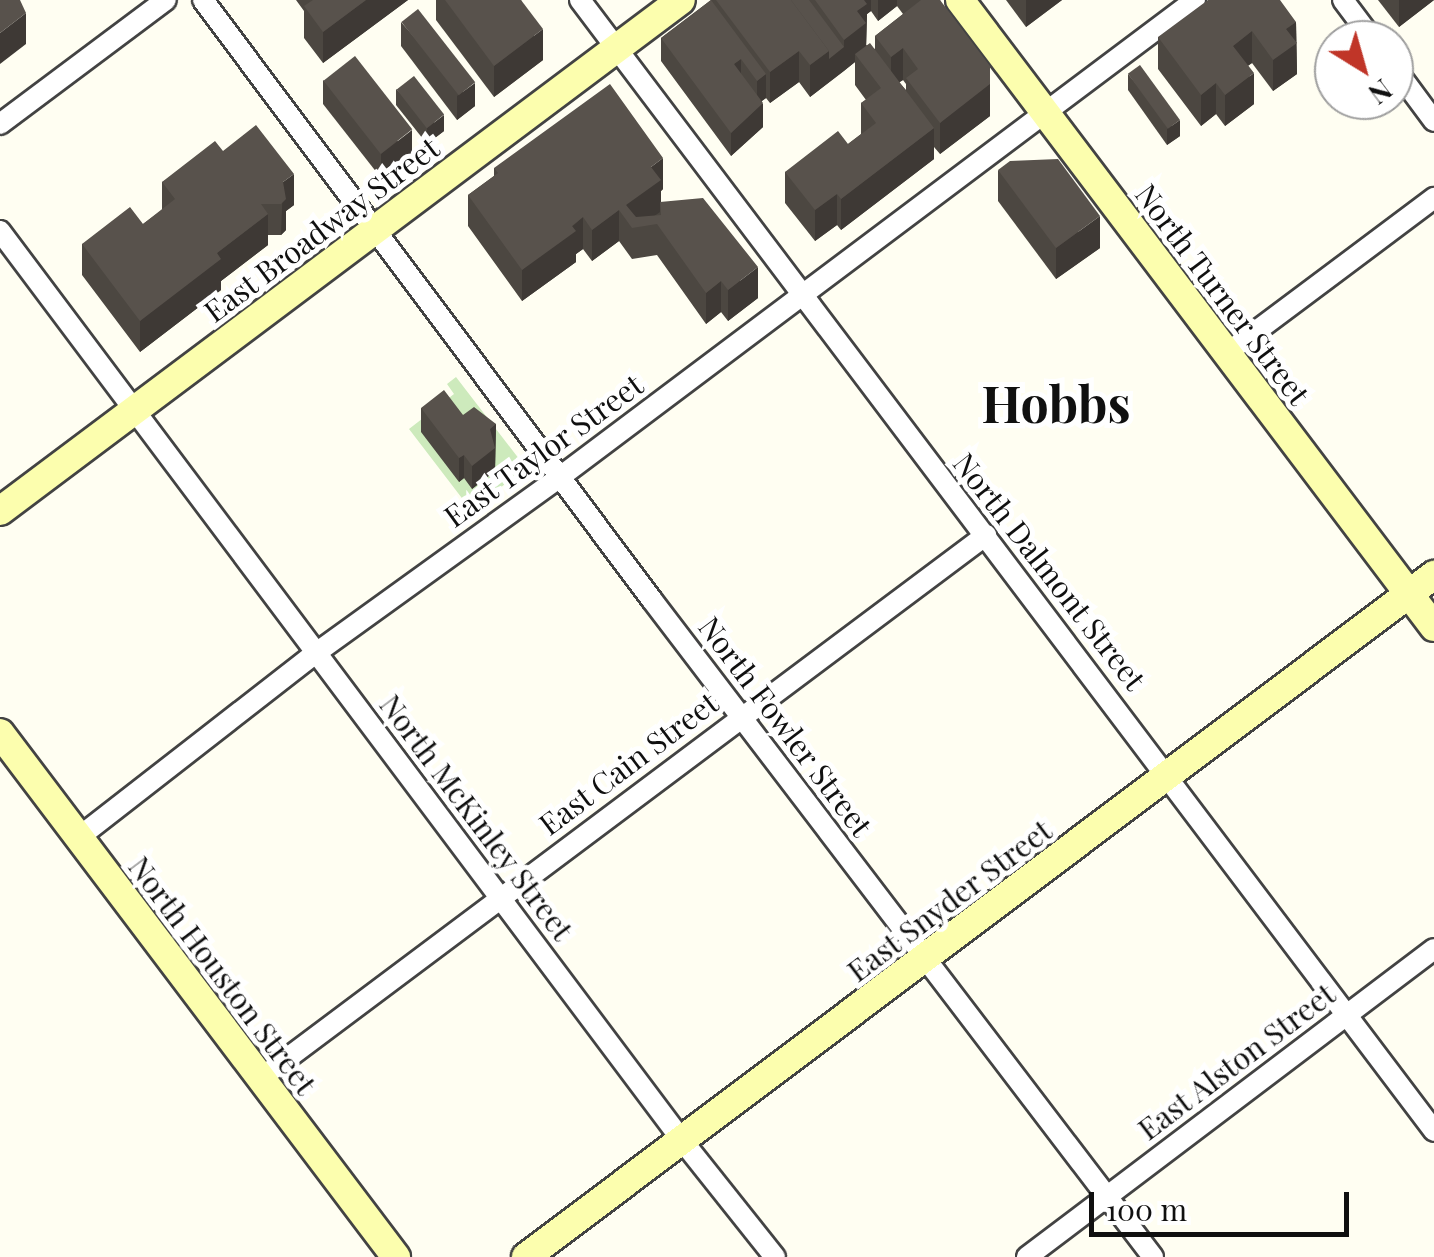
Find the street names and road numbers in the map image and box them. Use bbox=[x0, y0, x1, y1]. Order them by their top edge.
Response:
street label: East Broadway Street bbox=[196, 129, 446, 329]
street label: North Turner Street bbox=[1128, 176, 1318, 412]
street label: East Taylor Street bbox=[436, 365, 650, 535]
street label: North Dalmont Street bbox=[946, 445, 1154, 697]
street label: North Fowler Street bbox=[692, 609, 880, 843]
street label: East Cain Street bbox=[531, 684, 725, 842]
street label: North McKinley Street bbox=[373, 687, 581, 947]
street label: East Snyder Street bbox=[839, 811, 1059, 989]
street label: North Houston Street bbox=[122, 849, 324, 1101]
street label: East Alston Street bbox=[1130, 975, 1342, 1147]

